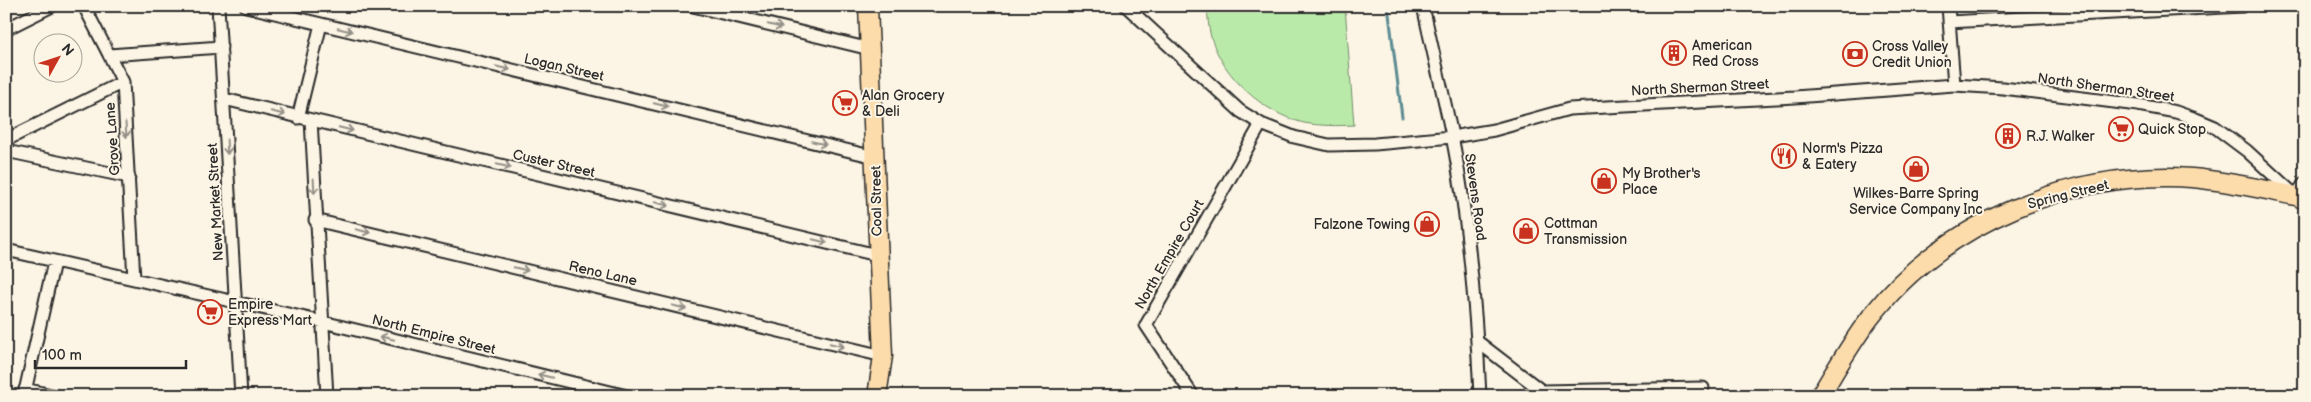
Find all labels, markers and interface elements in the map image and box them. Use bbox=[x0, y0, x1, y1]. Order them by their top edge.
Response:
one-way arrow bbox=[766, 22, 782, 31]
one-way arrow bbox=[336, 26, 352, 35]
north arrow bbox=[32, 32, 82, 82]
place label: American Red Cross bbox=[1692, 37, 1759, 70]
place label: Cross Valley Credit Union bbox=[1872, 38, 1952, 71]
text: N bbox=[58, 40, 77, 59]
building icon: American Red Cross bbox=[1661, 40, 1687, 66]
bank icon: Cross Valley Credit Union bbox=[1842, 41, 1868, 67]
street label: Logan Street bbox=[522, 50, 606, 85]
one-way arrow bbox=[494, 64, 510, 73]
street label: North Sherman Street bbox=[2036, 69, 2176, 106]
street label: North Sherman Street bbox=[1631, 75, 1770, 100]
place label: Alan Grocery & Deli bbox=[862, 87, 945, 120]
supermarket icon: Alan Grocery & Deli bbox=[832, 90, 858, 116]
one-way arrow bbox=[652, 101, 668, 111]
street label: Grove Lane bbox=[101, 102, 124, 176]
one-way arrow bbox=[270, 108, 286, 118]
supermarket icon: Quick Stop bbox=[2108, 116, 2134, 142]
place label: Quick Stop bbox=[2138, 121, 2206, 138]
one-way arrow bbox=[121, 122, 131, 138]
building icon: R.J. Walker bbox=[1995, 123, 2021, 149]
one-way arrow bbox=[337, 125, 353, 134]
place label: R.J. Walker bbox=[2026, 128, 2095, 145]
one-way arrow bbox=[222, 139, 231, 155]
one-way arrow bbox=[810, 139, 826, 148]
place label: Norm's Pizza & Eatery bbox=[1802, 140, 1883, 173]
street label: New Market Street bbox=[204, 142, 227, 261]
restaurant icon: Norm's Pizza & Eatery bbox=[1771, 143, 1797, 169]
street label: Custer Street bbox=[511, 146, 597, 181]
street label: Stevens Road bbox=[1461, 152, 1490, 242]
shop icon: Wilkes-Barre Spring Service Company Inc bbox=[1903, 156, 1929, 182]
one-way arrow bbox=[495, 162, 511, 171]
street label: Coal Street bbox=[867, 165, 886, 237]
place label: My Brother's Place bbox=[1622, 165, 1700, 198]
shop icon: My Brother's Place bbox=[1591, 168, 1617, 194]
street label: Spring Street bbox=[2026, 176, 2111, 213]
one-way arrow bbox=[309, 178, 318, 194]
place label: Wilkes-Barre Spring Service Company Inc bbox=[1849, 185, 1983, 218]
street label: North Empire Court bbox=[1131, 196, 1208, 312]
one-way arrow bbox=[653, 200, 669, 209]
shop icon: Falzone Towing bbox=[1414, 211, 1440, 237]
place label: Cottman Transmission bbox=[1544, 215, 1627, 248]
place label: Falzone Towing bbox=[1314, 216, 1410, 233]
shop icon: Cottman Transmission bbox=[1513, 218, 1539, 244]
one-way arrow bbox=[354, 227, 370, 237]
one-way arrow bbox=[811, 237, 827, 246]
street label: Reno Lane bbox=[567, 257, 639, 290]
one-way arrow bbox=[512, 265, 528, 274]
place label: Empire Express Mart bbox=[228, 296, 313, 329]
supermarket icon: Empire Express Mart bbox=[197, 299, 223, 325]
one-way arrow bbox=[670, 303, 686, 312]
street label: North Empire Street bbox=[370, 311, 498, 358]
one-way arrow bbox=[380, 333, 396, 342]
scale bar bbox=[35, 337, 186, 369]
one-way arrow bbox=[828, 341, 844, 350]
text: 100 m bbox=[42, 346, 82, 365]
one-way arrow bbox=[538, 371, 554, 380]

